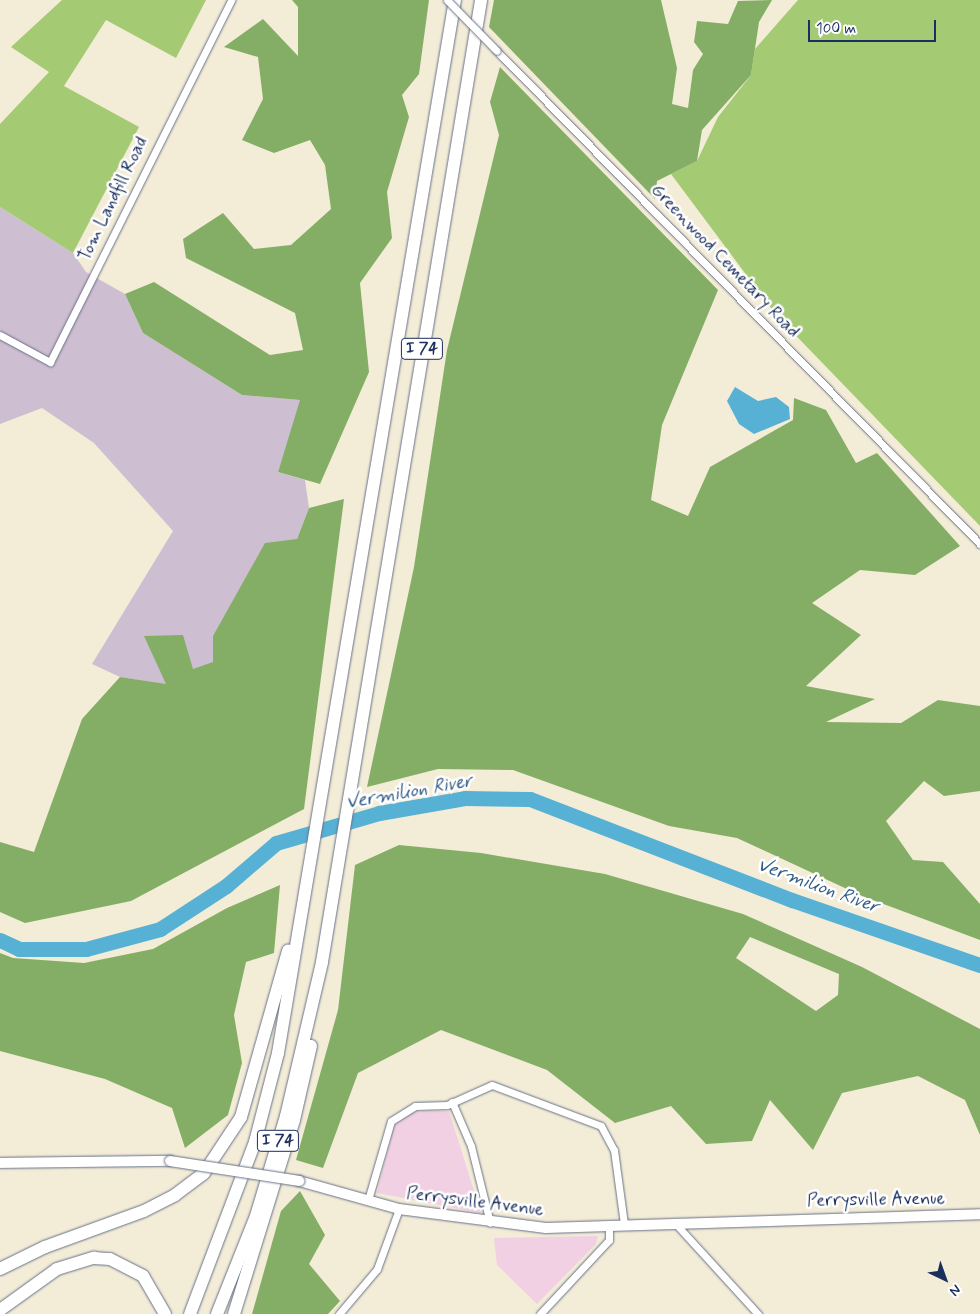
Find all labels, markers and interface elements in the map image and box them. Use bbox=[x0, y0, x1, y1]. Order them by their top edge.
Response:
scale bar bbox=[810, 10, 938, 42]
text: 100 m bbox=[816, 19, 856, 39]
street label: Tom Landfill Road bbox=[73, 133, 153, 265]
street label: Greenwood Cemetary Road bbox=[643, 177, 807, 345]
road number: I 74 bbox=[401, 336, 443, 362]
water label: Vermilion River bbox=[343, 770, 475, 814]
water label: Vermilion River bbox=[753, 853, 883, 919]
road number: I 74 bbox=[257, 1128, 299, 1154]
street label: Perrysville Avenue bbox=[404, 1183, 546, 1221]
street label: Perrysville Avenue bbox=[805, 1188, 947, 1212]
north arrow bbox=[920, 1254, 970, 1304]
text: N bbox=[946, 1280, 965, 1300]

